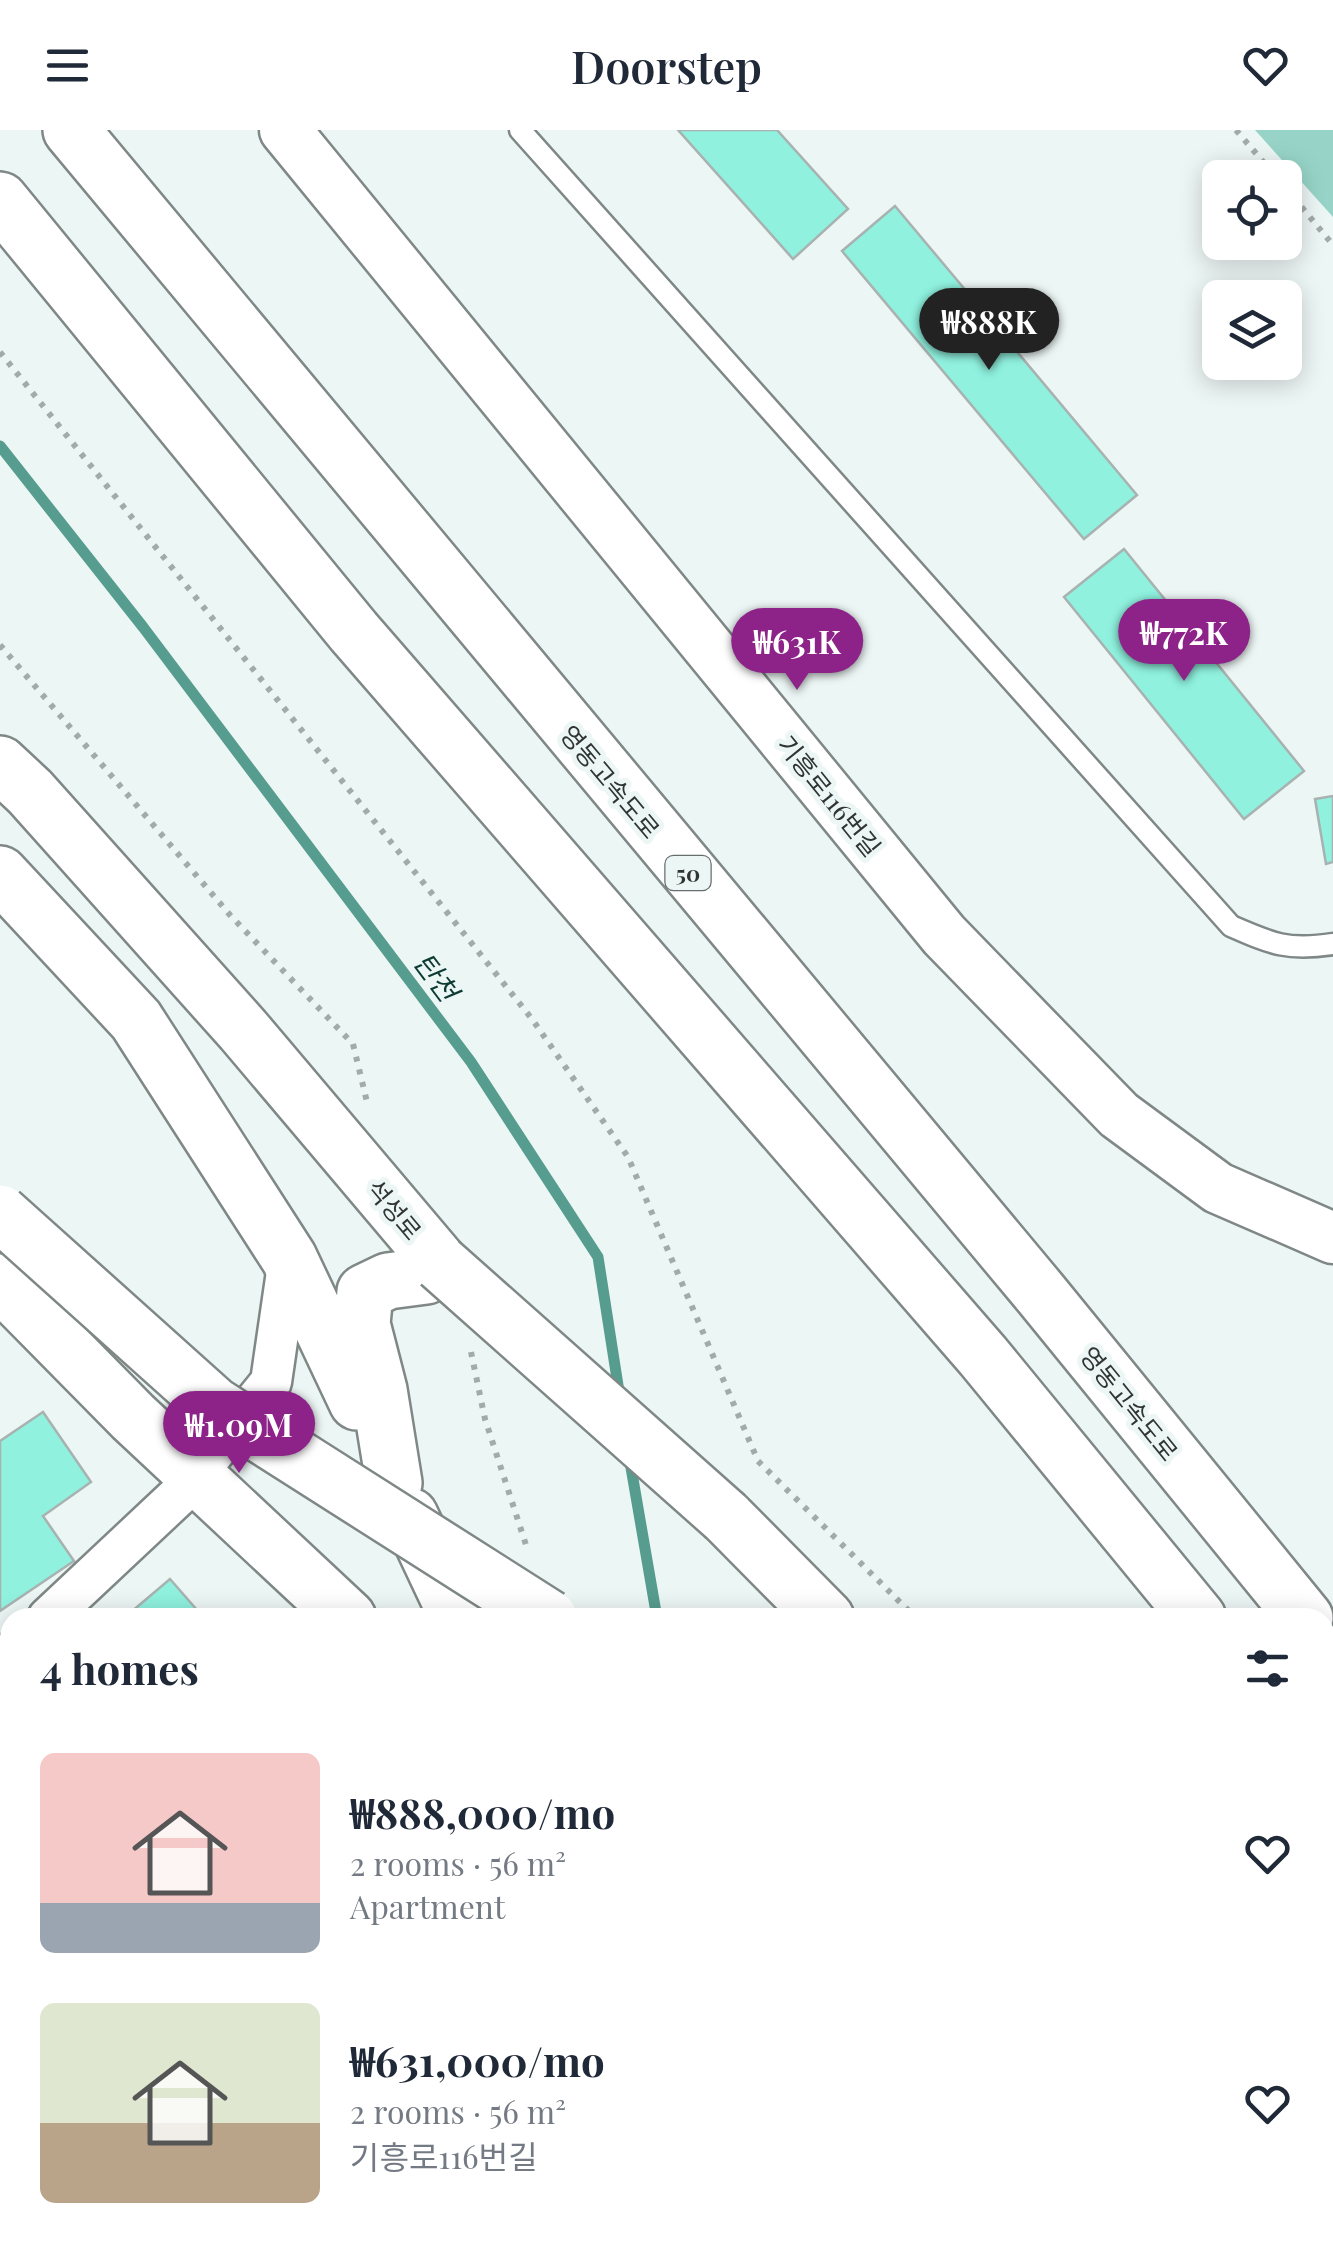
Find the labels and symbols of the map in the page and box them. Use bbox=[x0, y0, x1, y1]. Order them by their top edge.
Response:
pin: ₩888K bbox=[919, 288, 1059, 373]
pin: ₩772K bbox=[1114, 599, 1254, 684]
pin: ₩631K bbox=[727, 608, 867, 693]
street label: 영동고속도로 bbox=[554, 718, 668, 844]
street label: 기흥로116번길 bbox=[771, 728, 889, 862]
road number: 50 bbox=[666, 856, 710, 890]
water label: 탄천 bbox=[407, 944, 469, 1010]
street label: 석성로 bbox=[360, 1172, 430, 1246]
street label: 영동고속도로 bbox=[1074, 1339, 1186, 1467]
pin: ₩1.09M bbox=[158, 1391, 320, 1476]

